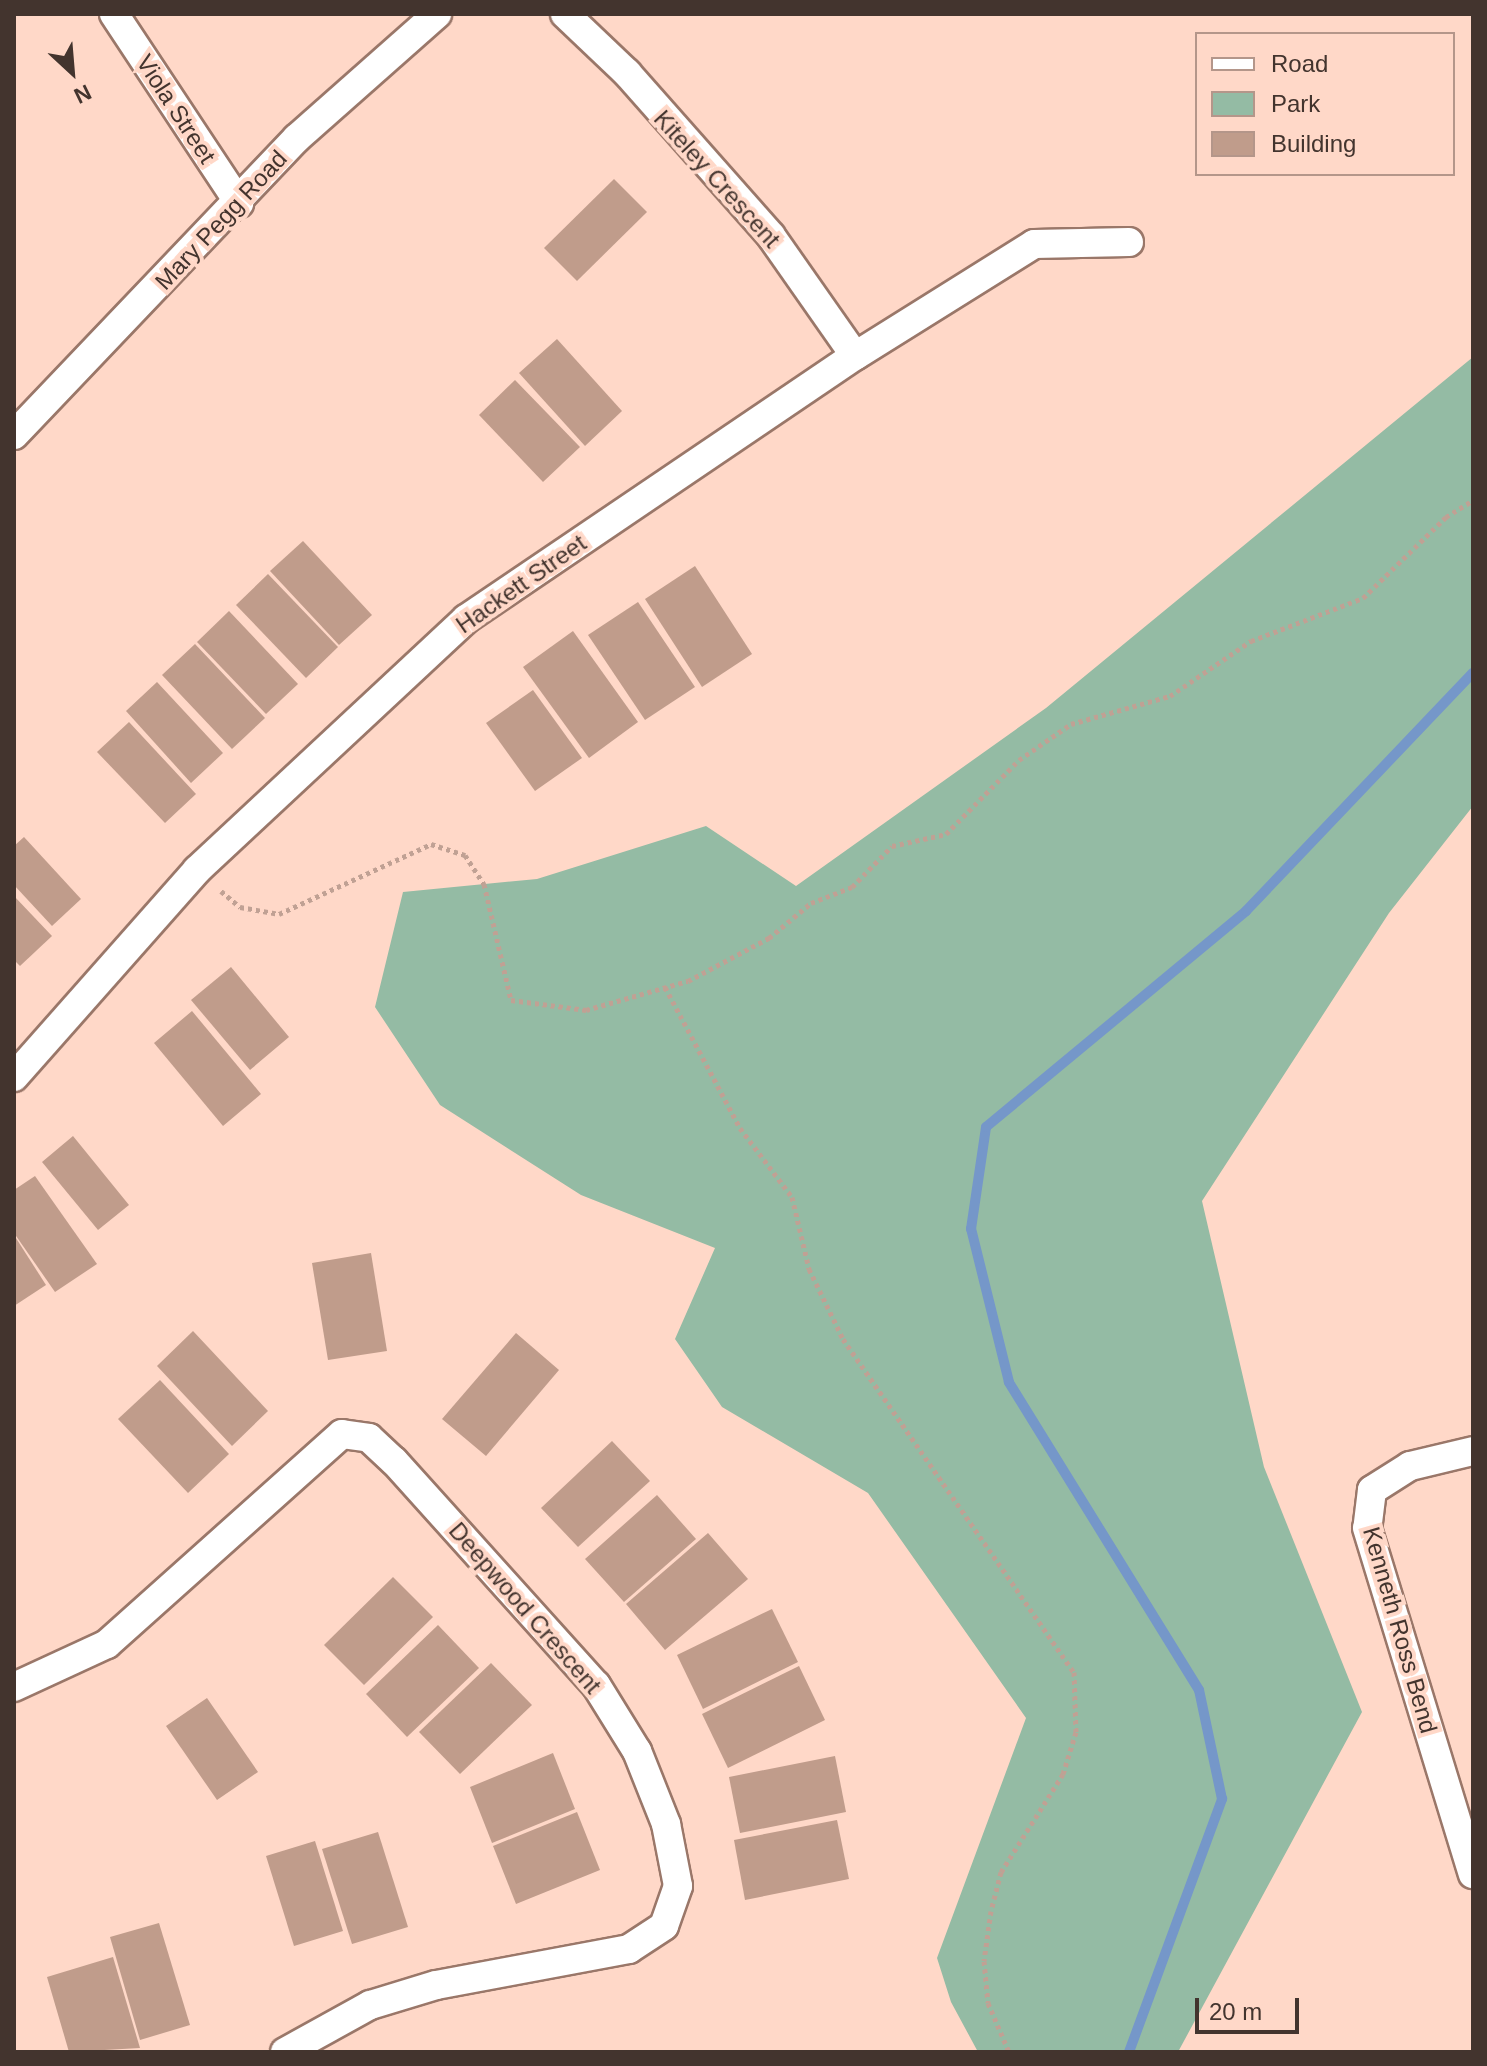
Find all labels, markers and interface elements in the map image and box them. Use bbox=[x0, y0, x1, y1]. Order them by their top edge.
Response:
north arrow bbox=[32, 32, 112, 112]
legend bbox=[1195, 32, 1455, 176]
street label: Viola Street bbox=[130, 49, 222, 169]
text: Road bbox=[1271, 50, 1328, 77]
text: N bbox=[70, 79, 95, 109]
text: Park bbox=[1271, 90, 1320, 117]
street label: Kiteley Crescent bbox=[648, 104, 786, 254]
text: Building bbox=[1271, 130, 1356, 157]
street label: Mary Pegg Road bbox=[149, 144, 293, 296]
street label: Hackett Street bbox=[450, 529, 592, 639]
street label: Deepwood Crescent bbox=[443, 1516, 607, 1700]
street label: Kenneth Ross Bend bbox=[1357, 1523, 1443, 1737]
scale bar bbox=[1199, 1982, 1303, 2032]
text: 20 m bbox=[1209, 1998, 1262, 2025]

